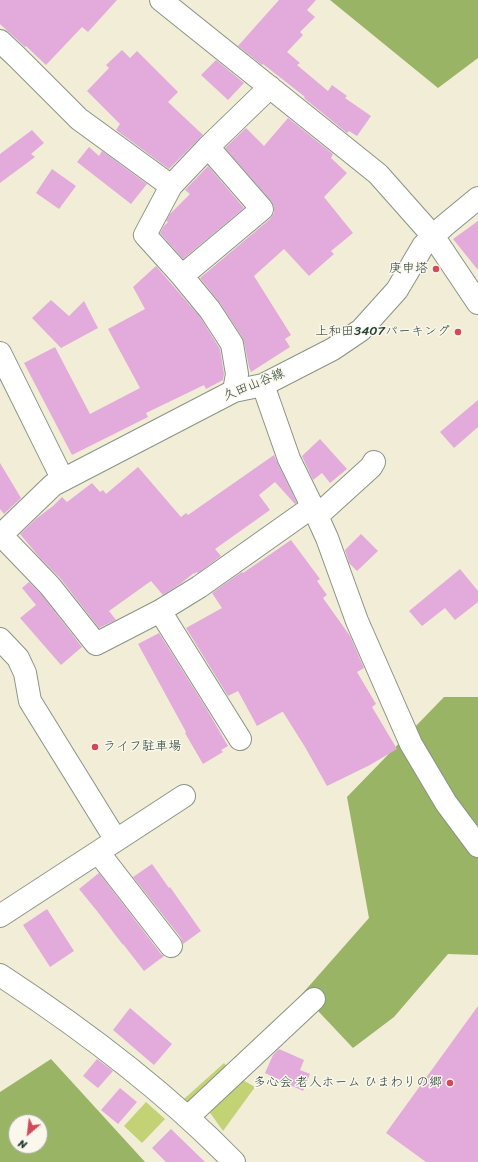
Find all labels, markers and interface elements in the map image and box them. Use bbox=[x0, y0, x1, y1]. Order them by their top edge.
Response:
place label: 庚申塔 bbox=[389, 261, 428, 277]
marker: 庚申塔 bbox=[431, 264, 441, 274]
place label: 上和田3407パーキング bbox=[315, 324, 450, 340]
marker: 上和田3407パーキング bbox=[453, 327, 463, 337]
street label: 久田山谷線 bbox=[221, 366, 287, 404]
place label: ライフ駐車場 bbox=[103, 739, 181, 755]
marker: ライフ駐車場 bbox=[90, 742, 100, 752]
place label: 多心会 老人ホーム ひまわりの郷 bbox=[253, 1075, 442, 1091]
marker: 多心会 老人ホーム ひまわりの郷 bbox=[445, 1078, 455, 1088]
north arrow bbox=[8, 1114, 48, 1154]
text: N bbox=[15, 1134, 30, 1154]

